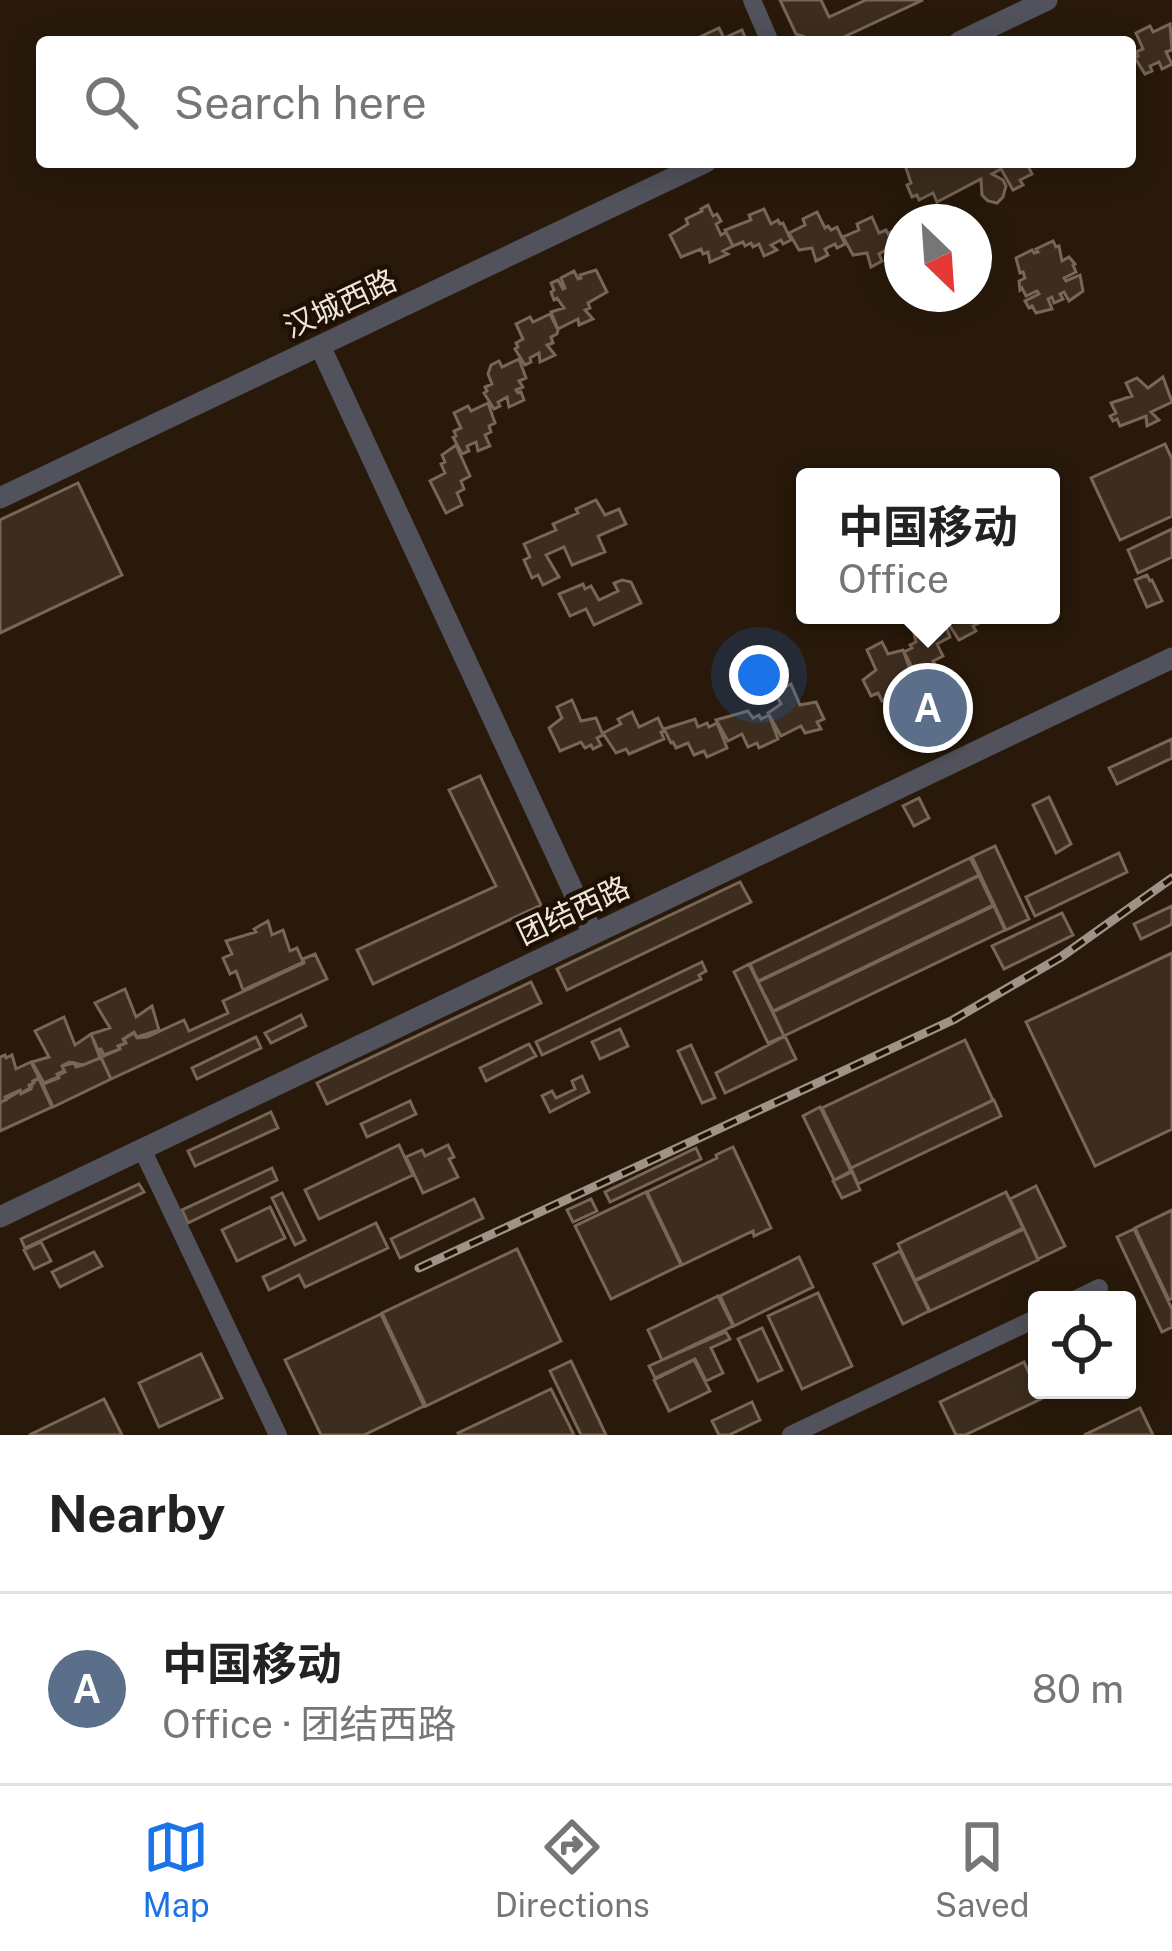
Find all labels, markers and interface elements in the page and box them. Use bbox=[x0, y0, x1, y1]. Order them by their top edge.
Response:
search box bbox=[36, 36, 1136, 168]
icon: search bbox=[78, 69, 144, 135]
text: Search here bbox=[174, 76, 427, 129]
north arrow bbox=[884, 204, 992, 312]
street label: 汉城西路 bbox=[278, 261, 402, 345]
popup bbox=[796, 468, 1060, 624]
text: 中国移动 bbox=[838, 500, 1018, 553]
text: Office bbox=[838, 556, 949, 602]
your location bbox=[729, 645, 789, 705]
pin: A bbox=[889, 663, 967, 753]
street label: 团结西路 bbox=[511, 868, 635, 952]
map controls bbox=[1028, 1291, 1136, 1399]
button: locate bbox=[1028, 1291, 1136, 1399]
text: Nearby bbox=[48, 1484, 225, 1543]
text: 中国移动 bbox=[162, 1637, 342, 1690]
text: A bbox=[73, 1666, 101, 1712]
text: 80 m bbox=[1032, 1666, 1124, 1712]
text: Office · 团结西路 bbox=[162, 1701, 457, 1747]
tab: Map bbox=[143, 1814, 210, 1924]
tab: Directions bbox=[495, 1814, 650, 1924]
tab: Saved bbox=[935, 1814, 1029, 1924]

